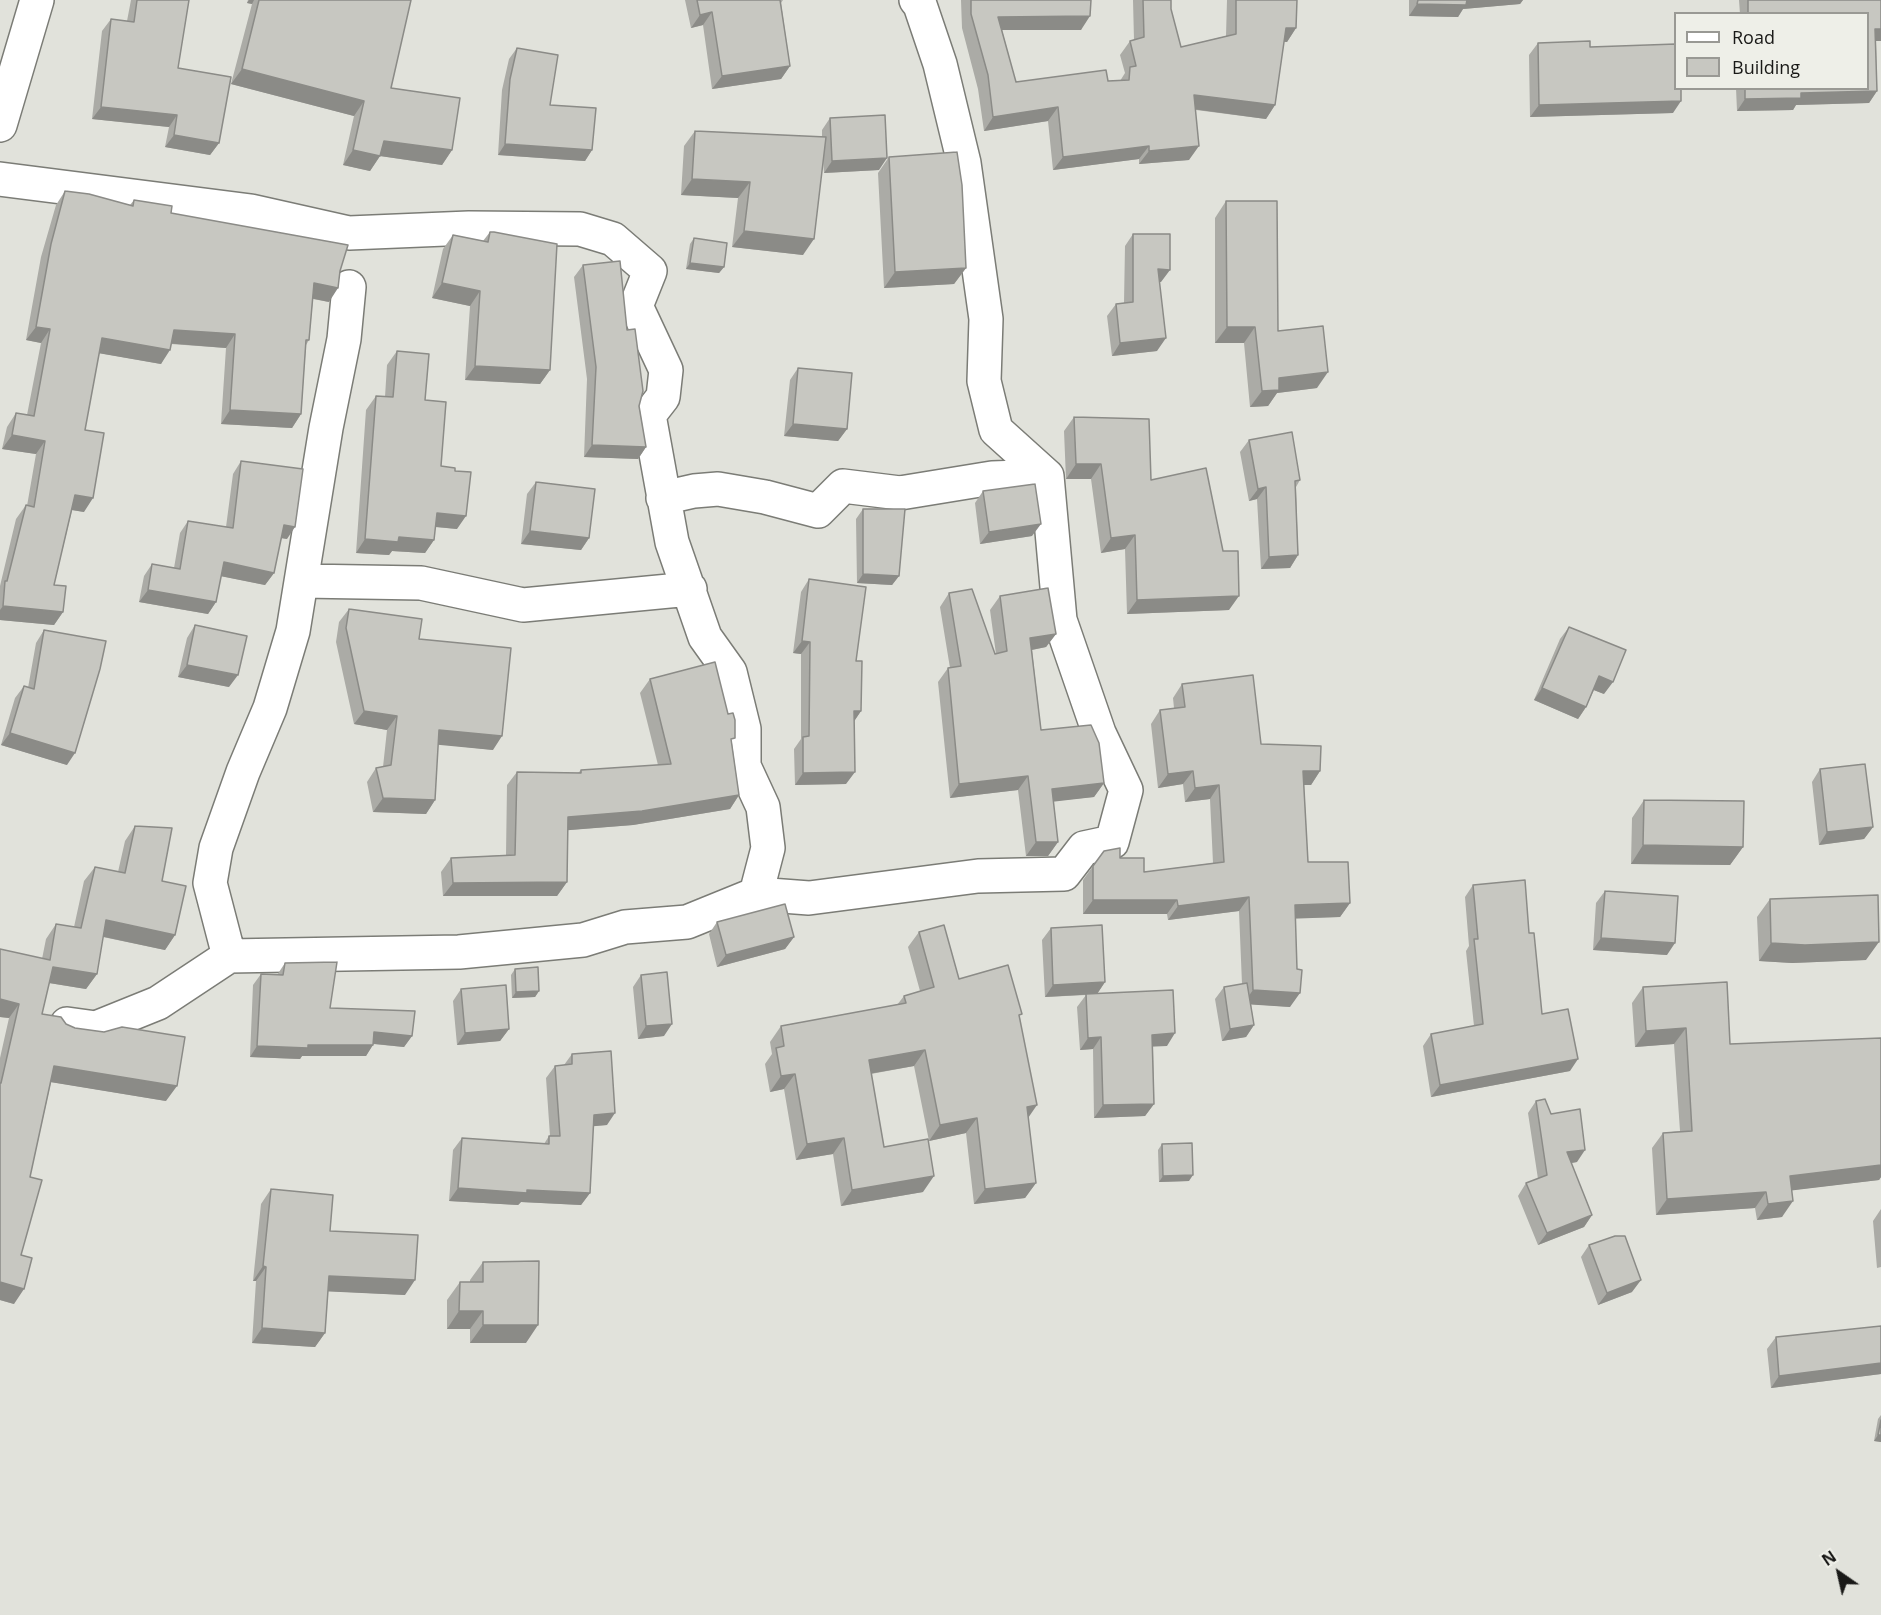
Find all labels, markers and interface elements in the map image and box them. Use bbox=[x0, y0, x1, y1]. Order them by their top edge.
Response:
legend bbox=[1674, 12, 1869, 90]
text: Road bbox=[1732, 25, 1775, 49]
text: Building bbox=[1732, 55, 1800, 79]
north arrow bbox=[1809, 1543, 1869, 1603]
text: N bbox=[1817, 1545, 1840, 1571]

